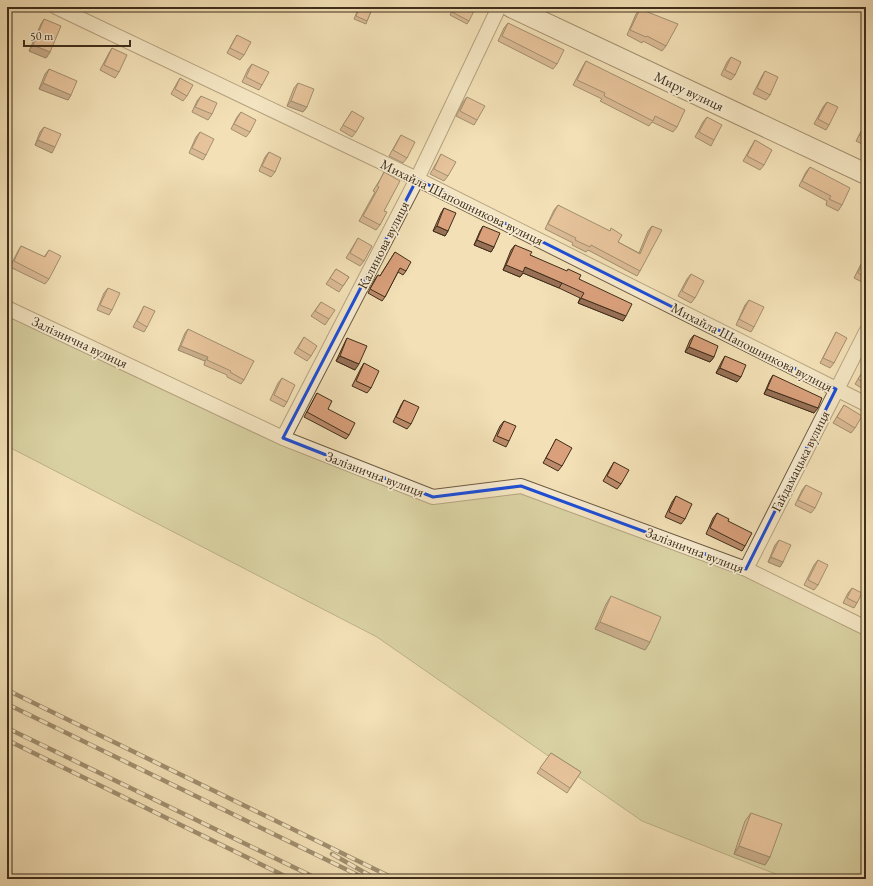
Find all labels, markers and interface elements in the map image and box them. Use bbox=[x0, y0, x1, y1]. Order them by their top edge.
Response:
scale bar bbox=[24, 22, 130, 48]
text: 50 m bbox=[30, 28, 54, 44]
street label: Миру вулиця bbox=[651, 67, 727, 115]
street label: Михайла Шапошникова вулиця bbox=[378, 155, 546, 249]
street label: Калинова вулиця bbox=[353, 198, 413, 292]
street label: Михайла Шапошникова вулиця bbox=[668, 298, 836, 396]
street label: Залізнична вулиця bbox=[29, 312, 131, 372]
street label: Гайдамацька вулиця bbox=[767, 407, 833, 515]
street label: Залізнична вулиця bbox=[323, 447, 427, 501]
street label: Залізнична вулиця bbox=[643, 523, 747, 577]

